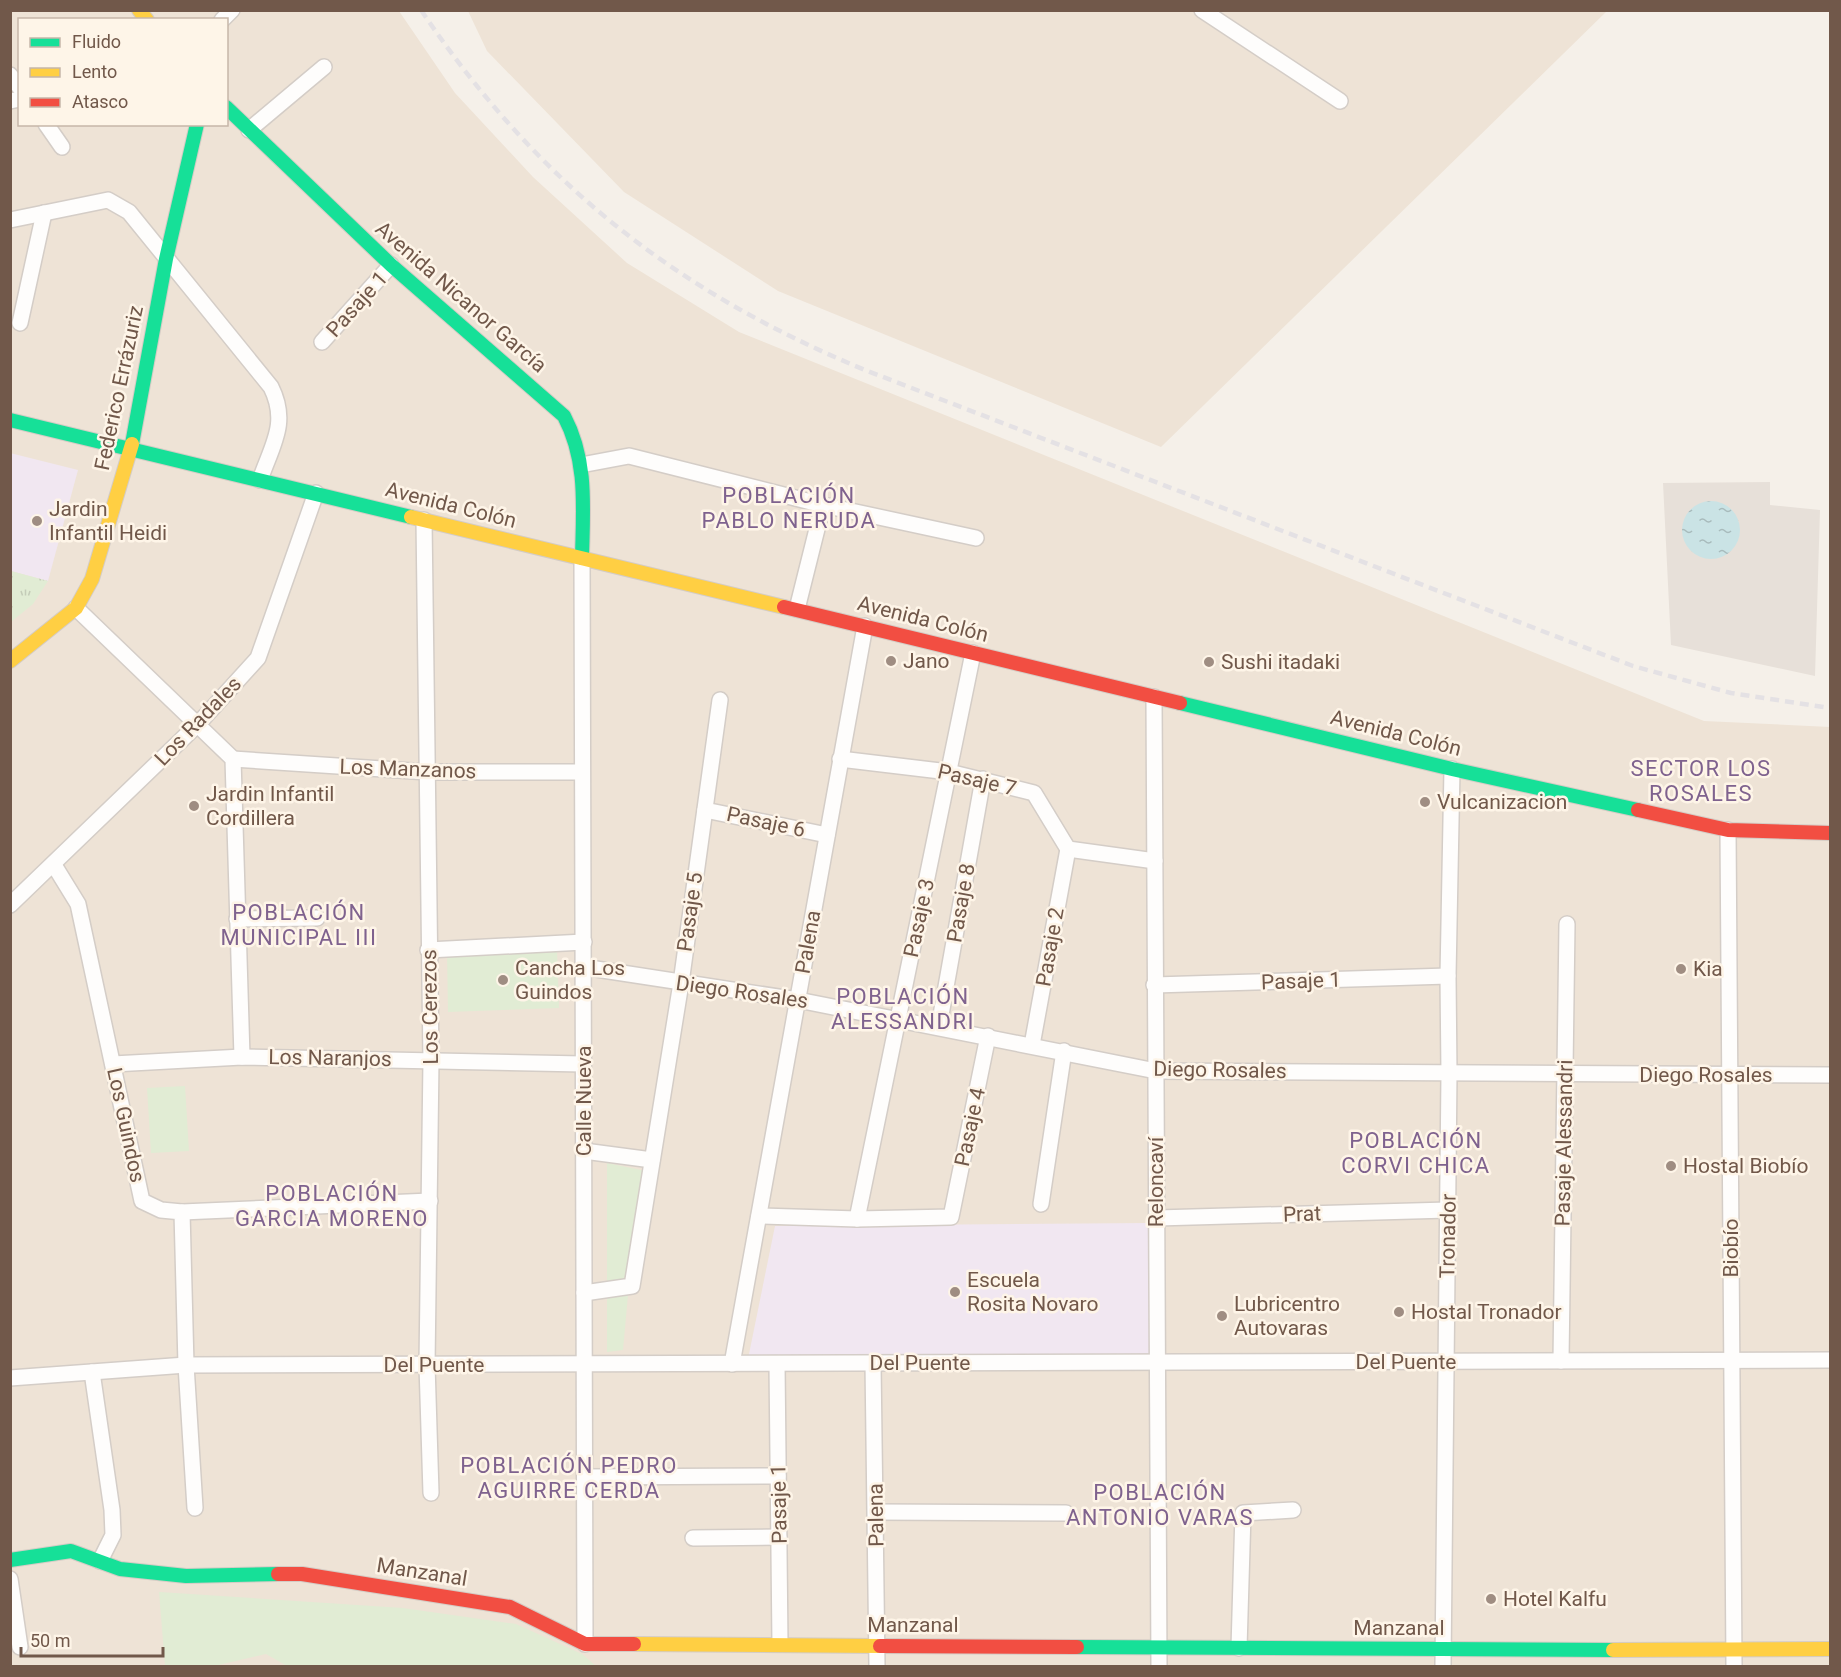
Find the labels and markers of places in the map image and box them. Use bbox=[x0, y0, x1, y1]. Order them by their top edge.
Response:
place label: Jardin Infantil Heidi bbox=[49, 497, 167, 545]
marker: Jardin Infantil Heidi bbox=[30, 514, 44, 528]
place label: Jano bbox=[903, 649, 950, 673]
place label: Sushi itadaki bbox=[1221, 650, 1340, 674]
marker: Jano bbox=[884, 654, 898, 668]
marker: Sushi itadaki bbox=[1202, 655, 1216, 669]
place label: Jardin Infantil Cordillera bbox=[206, 782, 334, 830]
place label: Vulcanizacion bbox=[1437, 790, 1567, 814]
marker: Vulcanizacion bbox=[1418, 795, 1432, 809]
marker: Jardin Infantil Cordillera bbox=[187, 799, 201, 813]
place label: Cancha Los Guindos bbox=[515, 956, 625, 1004]
place label: Kia bbox=[1693, 957, 1723, 981]
marker: Kia bbox=[1674, 962, 1688, 976]
marker: Cancha Los Guindos bbox=[496, 973, 510, 987]
place label: Hostal Biobío bbox=[1683, 1154, 1809, 1178]
marker: Hostal Biobío bbox=[1664, 1159, 1678, 1173]
place label: Escuela Rosita Novaro bbox=[967, 1268, 1099, 1316]
marker: Escuela Rosita Novaro bbox=[948, 1285, 962, 1299]
place label: Lubricentro Autovaras bbox=[1234, 1292, 1340, 1340]
place label: Hostal Tronador bbox=[1411, 1300, 1562, 1324]
marker: Hostal Tronador bbox=[1392, 1305, 1406, 1319]
marker: Lubricentro Autovaras bbox=[1215, 1309, 1229, 1323]
place label: Hotel Kalfu bbox=[1503, 1587, 1607, 1611]
marker: Hotel Kalfu bbox=[1484, 1592, 1498, 1606]

